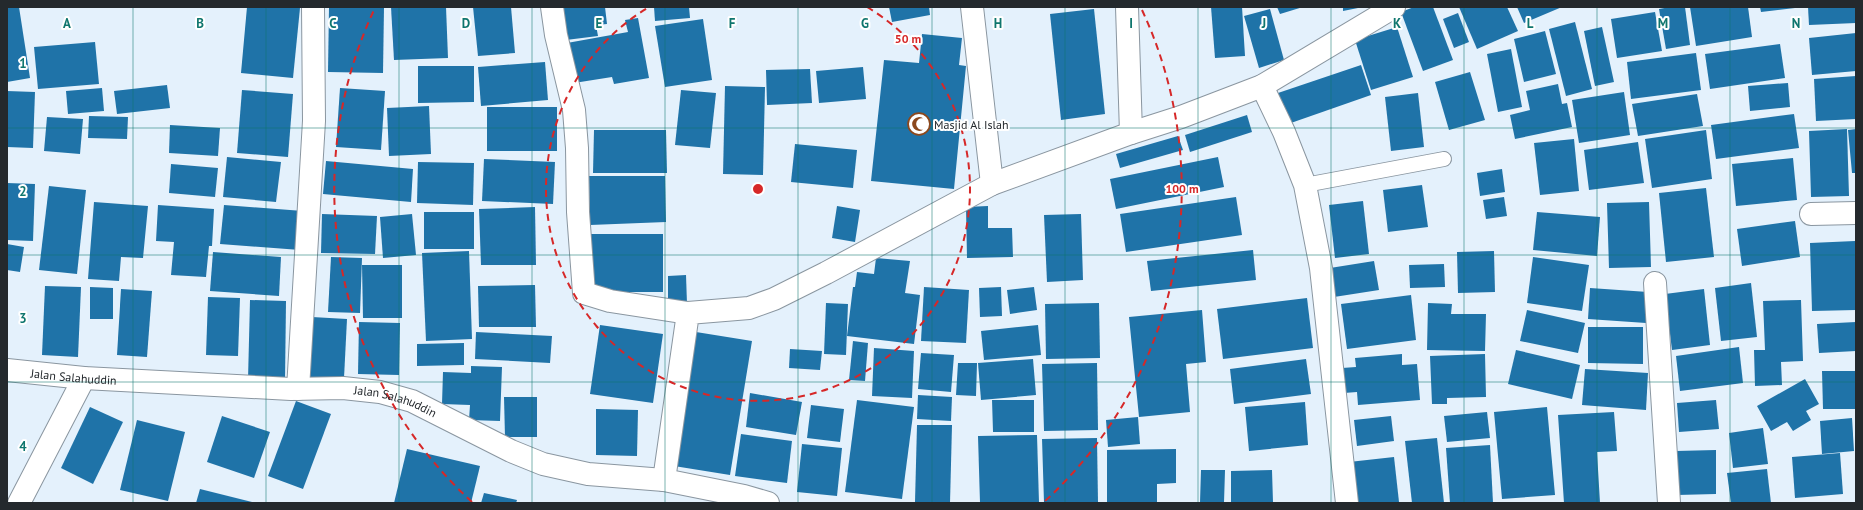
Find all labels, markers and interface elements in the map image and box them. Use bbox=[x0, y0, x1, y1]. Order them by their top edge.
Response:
text: A bbox=[63, 15, 71, 32]
text: B bbox=[196, 15, 204, 32]
text: C bbox=[329, 15, 337, 32]
text: D bbox=[462, 15, 470, 32]
text: E bbox=[596, 15, 603, 32]
text: F bbox=[729, 15, 736, 32]
text: G bbox=[861, 15, 869, 32]
text: H bbox=[994, 15, 1002, 32]
text: I bbox=[1129, 15, 1133, 32]
text: J bbox=[1261, 15, 1266, 32]
text: K bbox=[1393, 15, 1401, 32]
text: L bbox=[1527, 15, 1534, 32]
text: M bbox=[1658, 15, 1668, 32]
text: N bbox=[1792, 15, 1800, 32]
text: 50 m bbox=[895, 31, 921, 46]
text: 1 bbox=[19, 55, 27, 72]
mosque icon: Masjid Al Islah bbox=[906, 111, 932, 137]
place label: Masjid Al Islah bbox=[934, 117, 1009, 132]
text: 100 m bbox=[1165, 181, 1199, 196]
centre of rings bbox=[751, 182, 765, 196]
text: 2 bbox=[19, 183, 27, 200]
text: 3 bbox=[19, 310, 27, 327]
street label: Jalan Salahuddin bbox=[29, 365, 117, 387]
street label: Jalan Salahuddin bbox=[352, 382, 439, 420]
text: 4 bbox=[19, 438, 27, 455]

